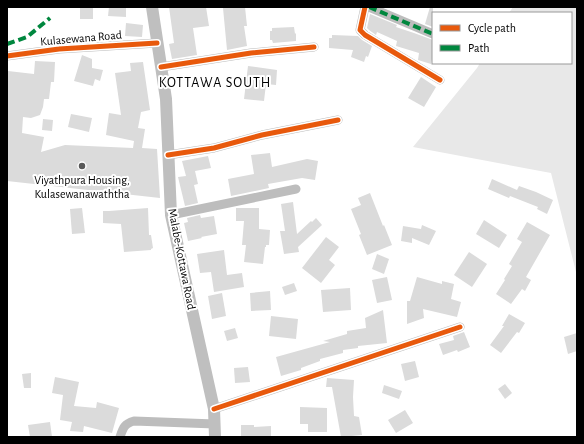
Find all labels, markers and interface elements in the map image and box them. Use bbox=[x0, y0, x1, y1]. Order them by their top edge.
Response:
legend bbox=[432, 12, 572, 64]
text: Cycle path bbox=[468, 22, 516, 35]
street label: Kulasewana Road bbox=[40, 28, 122, 48]
text: Path bbox=[468, 42, 490, 54]
district label: KOTTAWA SOUTH bbox=[159, 76, 271, 90]
marker: Viyathpura Housing, Kulasewanawaththa bbox=[77, 161, 87, 171]
place label: Viyathpura Housing, Kulasewanawaththa bbox=[34, 174, 130, 200]
street label: Malabe-Kottawa Road bbox=[166, 207, 198, 311]

